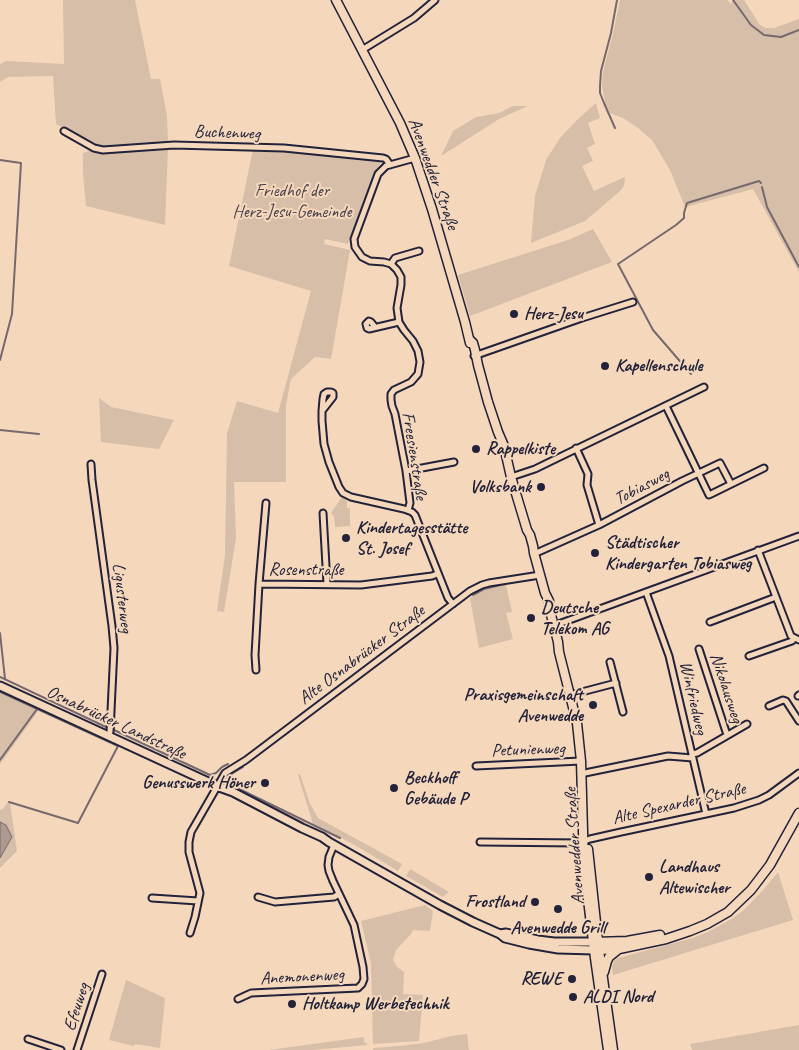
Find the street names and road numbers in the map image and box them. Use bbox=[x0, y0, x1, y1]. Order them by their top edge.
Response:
street label: Avenwedder Straße bbox=[403, 115, 463, 233]
street label: Buchenweg bbox=[194, 121, 260, 145]
street label: Freesienstraße bbox=[396, 411, 432, 501]
street label: Tobiasweg bbox=[611, 464, 673, 510]
street label: Rosenstraße bbox=[269, 559, 343, 581]
street label: Ligusterweg bbox=[107, 562, 137, 634]
street label: Alte Osnabrücker Straße bbox=[295, 600, 429, 710]
street label: Nikolausweg bbox=[705, 650, 747, 726]
street label: Winfriedweg bbox=[674, 659, 712, 737]
street label: Osnabrücker Landstraße bbox=[43, 681, 189, 765]
street label: Petunienweg bbox=[491, 738, 565, 762]
street label: Alte Spexarder Straße bbox=[610, 778, 748, 830]
street label: Avenwedder Straße bbox=[560, 787, 590, 905]
street label: Anemonenweg bbox=[260, 964, 344, 990]
street label: Efeuweg bbox=[59, 980, 95, 1034]

